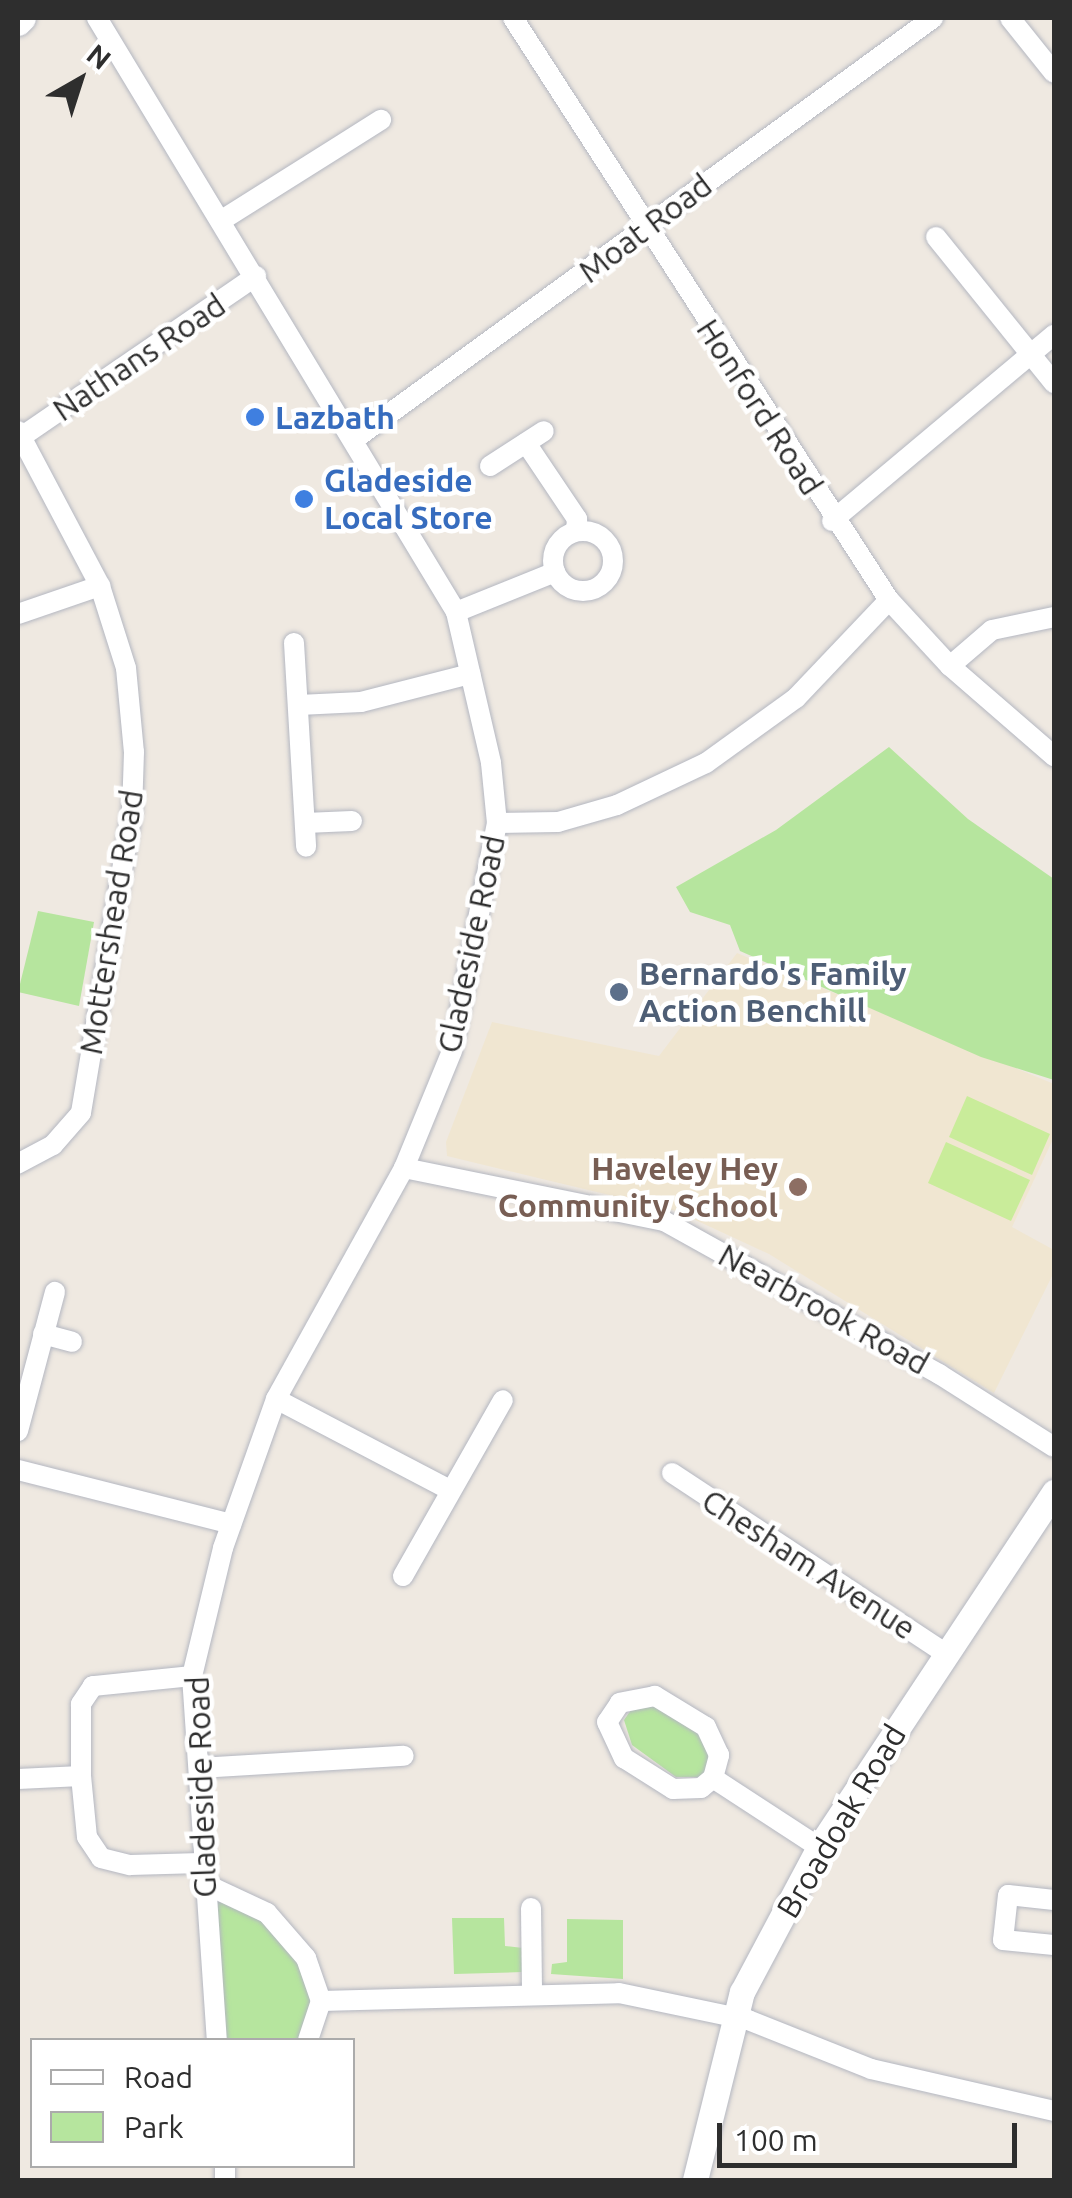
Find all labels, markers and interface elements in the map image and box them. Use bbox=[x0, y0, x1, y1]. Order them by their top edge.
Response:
north arrow bbox=[30, 30, 130, 130]
text: N bbox=[81, 38, 117, 75]
street label: Moat Road bbox=[571, 166, 719, 290]
street label: Nathans Road bbox=[45, 285, 233, 429]
street label: Honford Road bbox=[689, 312, 831, 502]
place label: Lazbath bbox=[275, 398, 395, 436]
marker: Lazbath bbox=[244, 406, 266, 428]
place label: Gladeside Local Store bbox=[324, 462, 493, 537]
marker: Gladeside Local Store bbox=[293, 488, 315, 510]
street label: Mottershead Road bbox=[71, 787, 151, 1057]
street label: Gladeside Road bbox=[429, 832, 513, 1056]
place label: Bernardo's Family Action Benchill bbox=[639, 955, 907, 1030]
marker: Bernardo's Family Action Benchill bbox=[608, 981, 630, 1003]
place label: Haveley Hey Community School bbox=[498, 1150, 778, 1225]
marker: Haveley Hey Community School bbox=[787, 1176, 809, 1198]
street label: Nearbrook Road bbox=[712, 1235, 936, 1383]
street label: Chesham Avenue bbox=[695, 1481, 923, 1647]
street label: Gladeside Road bbox=[178, 1676, 224, 1898]
street label: Broadoak Road bbox=[768, 1717, 914, 1925]
legend bbox=[30, 2038, 355, 2168]
text: Road bbox=[124, 2060, 193, 2094]
scale bar bbox=[722, 2103, 1022, 2165]
text: Park bbox=[124, 2110, 184, 2144]
text: 100 m bbox=[734, 2123, 818, 2157]

